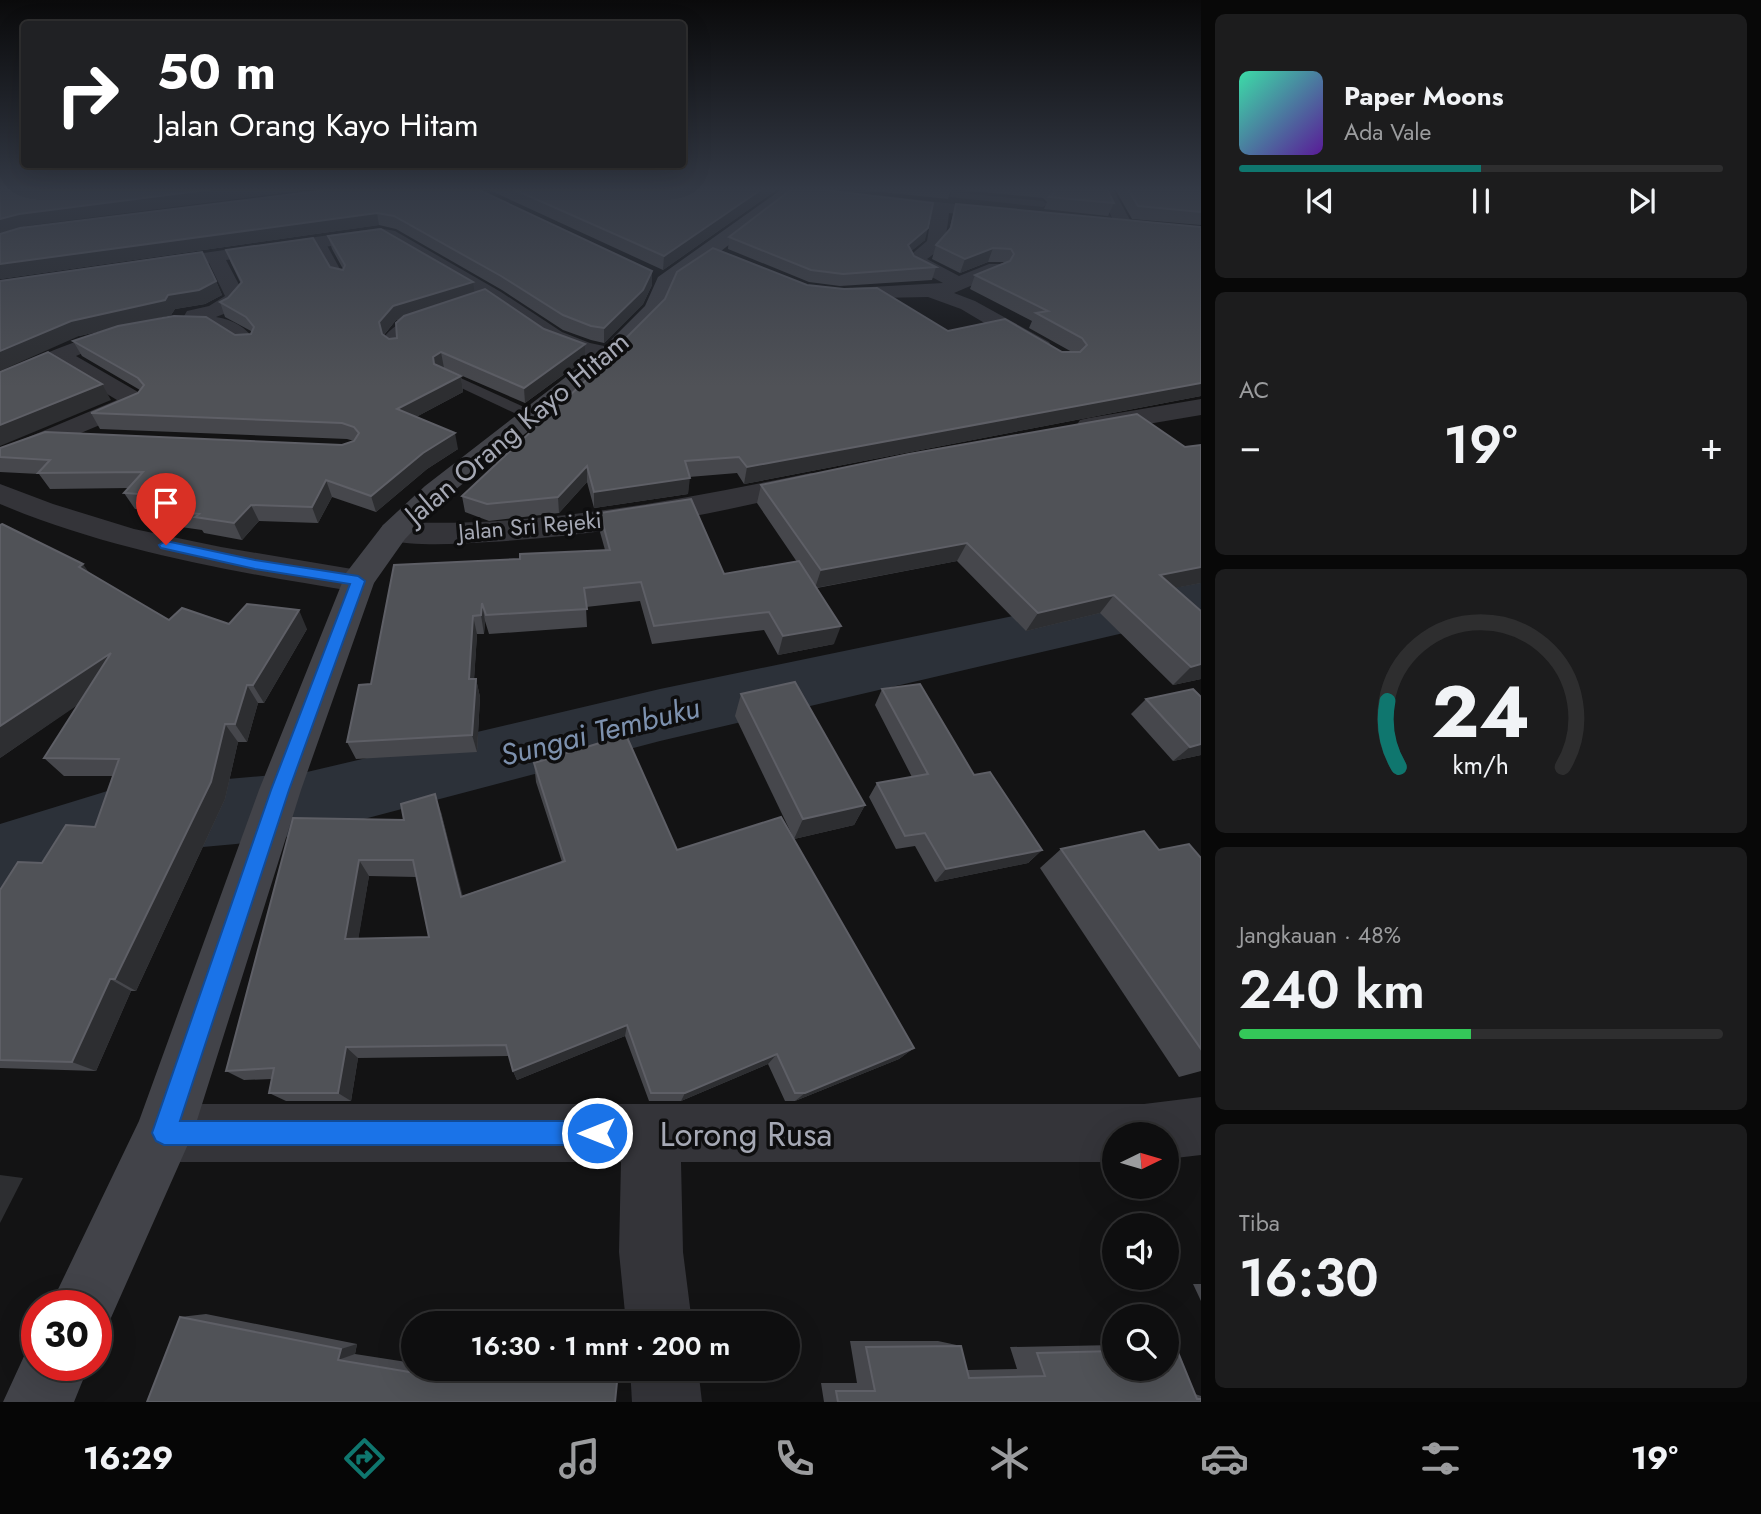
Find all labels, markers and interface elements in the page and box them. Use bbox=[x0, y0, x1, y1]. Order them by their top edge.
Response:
text: 50 m bbox=[157, 37, 276, 107]
icon: right bbox=[42, 49, 133, 140]
text: Paper Moons bbox=[1344, 77, 1504, 115]
text: Jalan Orang Kayo Hitam bbox=[157, 102, 479, 148]
text: Ada Vale bbox=[1344, 115, 1431, 149]
icon: previous bbox=[1301, 182, 1339, 220]
icon: pause bbox=[1462, 182, 1500, 220]
icon: next bbox=[1623, 182, 1661, 220]
street label: Jalan Orang Kayo Hitam bbox=[393, 322, 638, 537]
text: AC bbox=[1239, 373, 1269, 407]
text: 19° bbox=[1444, 407, 1518, 483]
text: − bbox=[1239, 418, 1261, 473]
text: + bbox=[1700, 418, 1723, 473]
pin bbox=[136, 473, 196, 545]
icon: arrive bbox=[147, 484, 185, 522]
street label: Jalan Sri Rejeki bbox=[454, 503, 603, 549]
text: 24 bbox=[1432, 659, 1530, 764]
water label: Sungai Tembuku bbox=[496, 685, 704, 777]
text: km/h bbox=[1453, 747, 1509, 783]
text: Jangkauan · 48% bbox=[1239, 918, 1401, 952]
text: 240 km bbox=[1239, 952, 1425, 1028]
position arrow bbox=[560, 1096, 634, 1170]
street label: Lorong Rusa bbox=[660, 1111, 832, 1158]
north arrow bbox=[1102, 1122, 1180, 1199]
map controls bbox=[1102, 1122, 1179, 1381]
text: Tiba bbox=[1239, 1206, 1280, 1240]
button: sound bbox=[1102, 1213, 1179, 1290]
text: 16:30 bbox=[1239, 1240, 1379, 1316]
speed limit sign: 30 bbox=[21, 1290, 112, 1381]
button: search bbox=[1102, 1304, 1179, 1381]
text: 16:30 · 1 mnt · 200 m bbox=[471, 1327, 730, 1365]
icon: directions bbox=[340, 1434, 389, 1483]
icon: music bbox=[555, 1434, 604, 1483]
icon: phone bbox=[770, 1434, 819, 1483]
icon: climate bbox=[985, 1434, 1034, 1483]
icon: car bbox=[1200, 1434, 1249, 1483]
icon: filters bbox=[1416, 1434, 1465, 1483]
text: 16:29 bbox=[83, 1435, 173, 1481]
text: 19° bbox=[1631, 1435, 1678, 1481]

